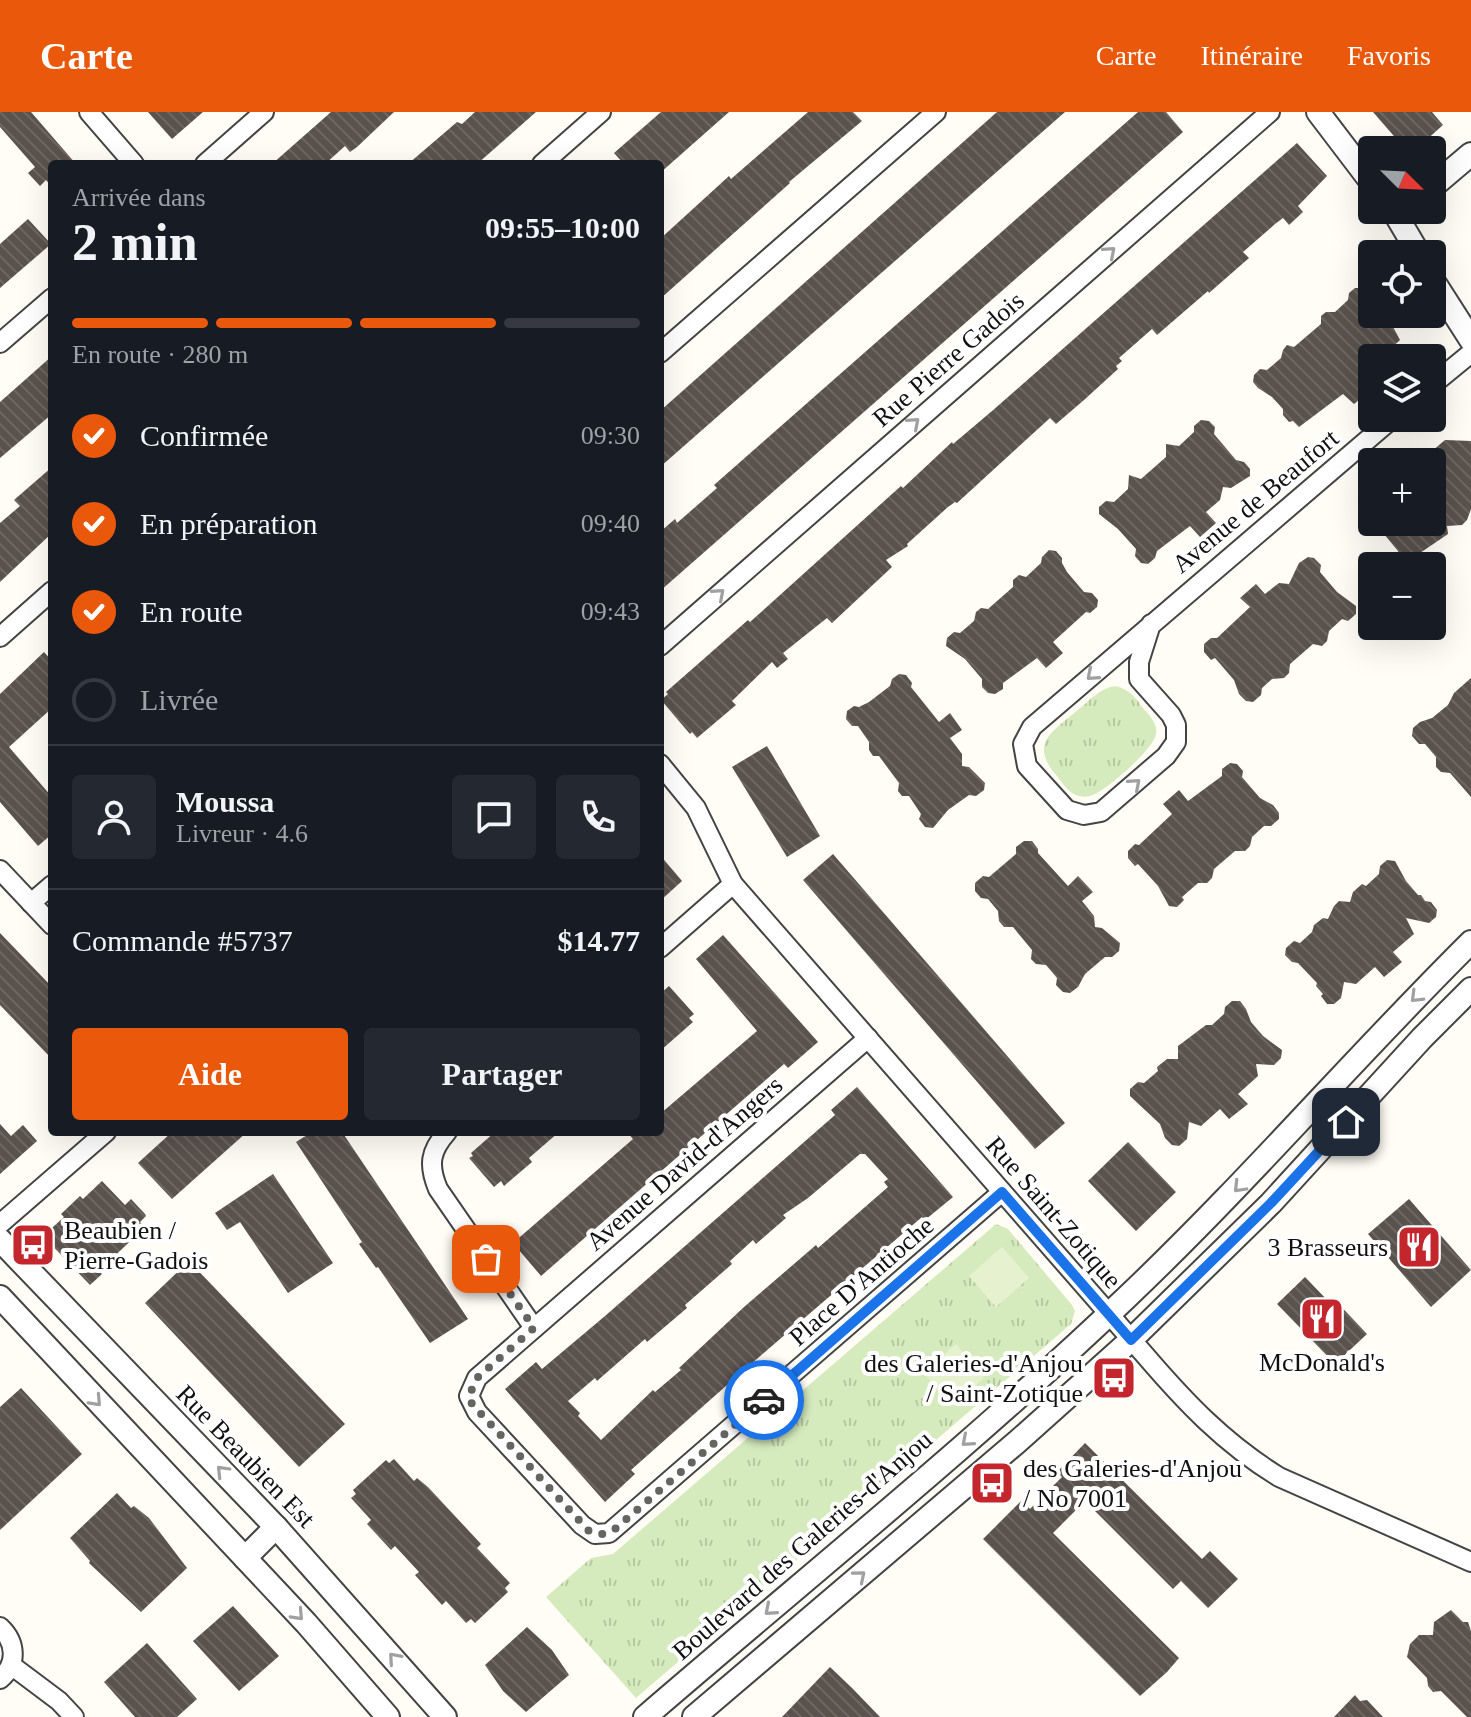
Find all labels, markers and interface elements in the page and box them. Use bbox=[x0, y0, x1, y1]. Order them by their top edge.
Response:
text: Carte bbox=[40, 35, 133, 77]
text: Carte bbox=[1096, 40, 1156, 71]
text: Itinéraire bbox=[1200, 40, 1303, 71]
text: Favoris bbox=[1347, 40, 1431, 71]
north arrow bbox=[1358, 136, 1446, 224]
map controls bbox=[1358, 136, 1446, 640]
text: Arrivée dans bbox=[72, 183, 206, 212]
text: 09:55–10:00 bbox=[485, 211, 640, 244]
text: 2 min bbox=[72, 214, 198, 271]
button: locate bbox=[1358, 240, 1446, 328]
one-way arrow bbox=[1101, 247, 1116, 262]
street label: Rue Pierre Gadois bbox=[867, 286, 1030, 433]
text: En route · 280 m bbox=[72, 340, 248, 369]
button: layers bbox=[1358, 344, 1446, 432]
icon: check bbox=[72, 414, 116, 458]
one-way arrow bbox=[905, 418, 920, 433]
text: Confirmée bbox=[140, 419, 268, 452]
text: 09:30 bbox=[581, 421, 640, 450]
street label: Avenue de Beaufort bbox=[1167, 423, 1345, 579]
button: + bbox=[1358, 448, 1446, 536]
icon: check bbox=[72, 502, 116, 546]
text: En préparation bbox=[140, 507, 317, 540]
text: 09:40 bbox=[581, 509, 640, 538]
button: − bbox=[1358, 552, 1446, 640]
one-way arrow bbox=[709, 589, 724, 604]
icon: check bbox=[72, 590, 116, 634]
text: En route bbox=[140, 595, 242, 628]
text: 09:43 bbox=[581, 597, 640, 626]
one-way arrow bbox=[1087, 666, 1101, 680]
text: Livrée bbox=[140, 683, 218, 716]
button: person bbox=[72, 775, 156, 859]
button: chat bbox=[452, 775, 536, 859]
button: phone bbox=[556, 775, 640, 859]
one-way arrow bbox=[1125, 779, 1140, 794]
text: Moussa bbox=[176, 785, 274, 818]
text: Livreur · 4.6 bbox=[176, 819, 308, 848]
text: Commande #5737 bbox=[72, 924, 293, 957]
text: $14.77 bbox=[558, 924, 640, 957]
one-way arrow bbox=[1411, 988, 1425, 1002]
button: Aide bbox=[72, 1028, 348, 1120]
button: Partager bbox=[364, 1028, 640, 1120]
street label: Avenue David-d'Angers bbox=[580, 1070, 788, 1256]
pin bbox=[1312, 1088, 1380, 1156]
icon: home bbox=[1324, 1100, 1368, 1144]
street label: Rue Saint-Zotique bbox=[980, 1131, 1127, 1294]
one-way arrow bbox=[1234, 1178, 1248, 1192]
street label: Place D'Antioche bbox=[783, 1211, 939, 1352]
place label: Beaubien / Pierre-Gadois bbox=[64, 1216, 208, 1275]
bus stop icon: Beaubien / Pierre-Gadois bbox=[9, 1221, 57, 1269]
restaurant icon: 3 Brasseurs bbox=[1395, 1223, 1443, 1271]
pin bbox=[452, 1225, 520, 1293]
place label: 3 Brasseurs bbox=[1267, 1233, 1388, 1262]
icon: bag bbox=[464, 1237, 508, 1281]
restaurant icon: McDonald's bbox=[1298, 1295, 1346, 1343]
place label: McDonald's bbox=[1259, 1348, 1385, 1377]
place label: des Galeries-d'Anjou / Saint-Zotique bbox=[864, 1349, 1083, 1408]
bus stop icon: des Galeries-d'Anjou / Saint-Zotique bbox=[1090, 1354, 1138, 1402]
courier bbox=[724, 1360, 804, 1440]
icon: car bbox=[742, 1378, 786, 1422]
street label: Rue Beaubien Est bbox=[171, 1379, 321, 1534]
one-way arrow bbox=[86, 1391, 100, 1406]
street label: Boulevard des Galeries-d'Anjou bbox=[667, 1425, 938, 1666]
one-way arrow bbox=[962, 1431, 977, 1446]
place label: des Galeries-d'Anjou / No 7001 bbox=[1023, 1454, 1242, 1513]
bus stop icon: des Galeries-d'Anjou / No 7001 bbox=[968, 1459, 1016, 1507]
one-way arrow bbox=[217, 1466, 231, 1480]
one-way arrow bbox=[851, 1571, 865, 1586]
one-way arrow bbox=[764, 1600, 779, 1615]
one-way arrow bbox=[289, 1606, 303, 1621]
one-way arrow bbox=[389, 1652, 404, 1667]

